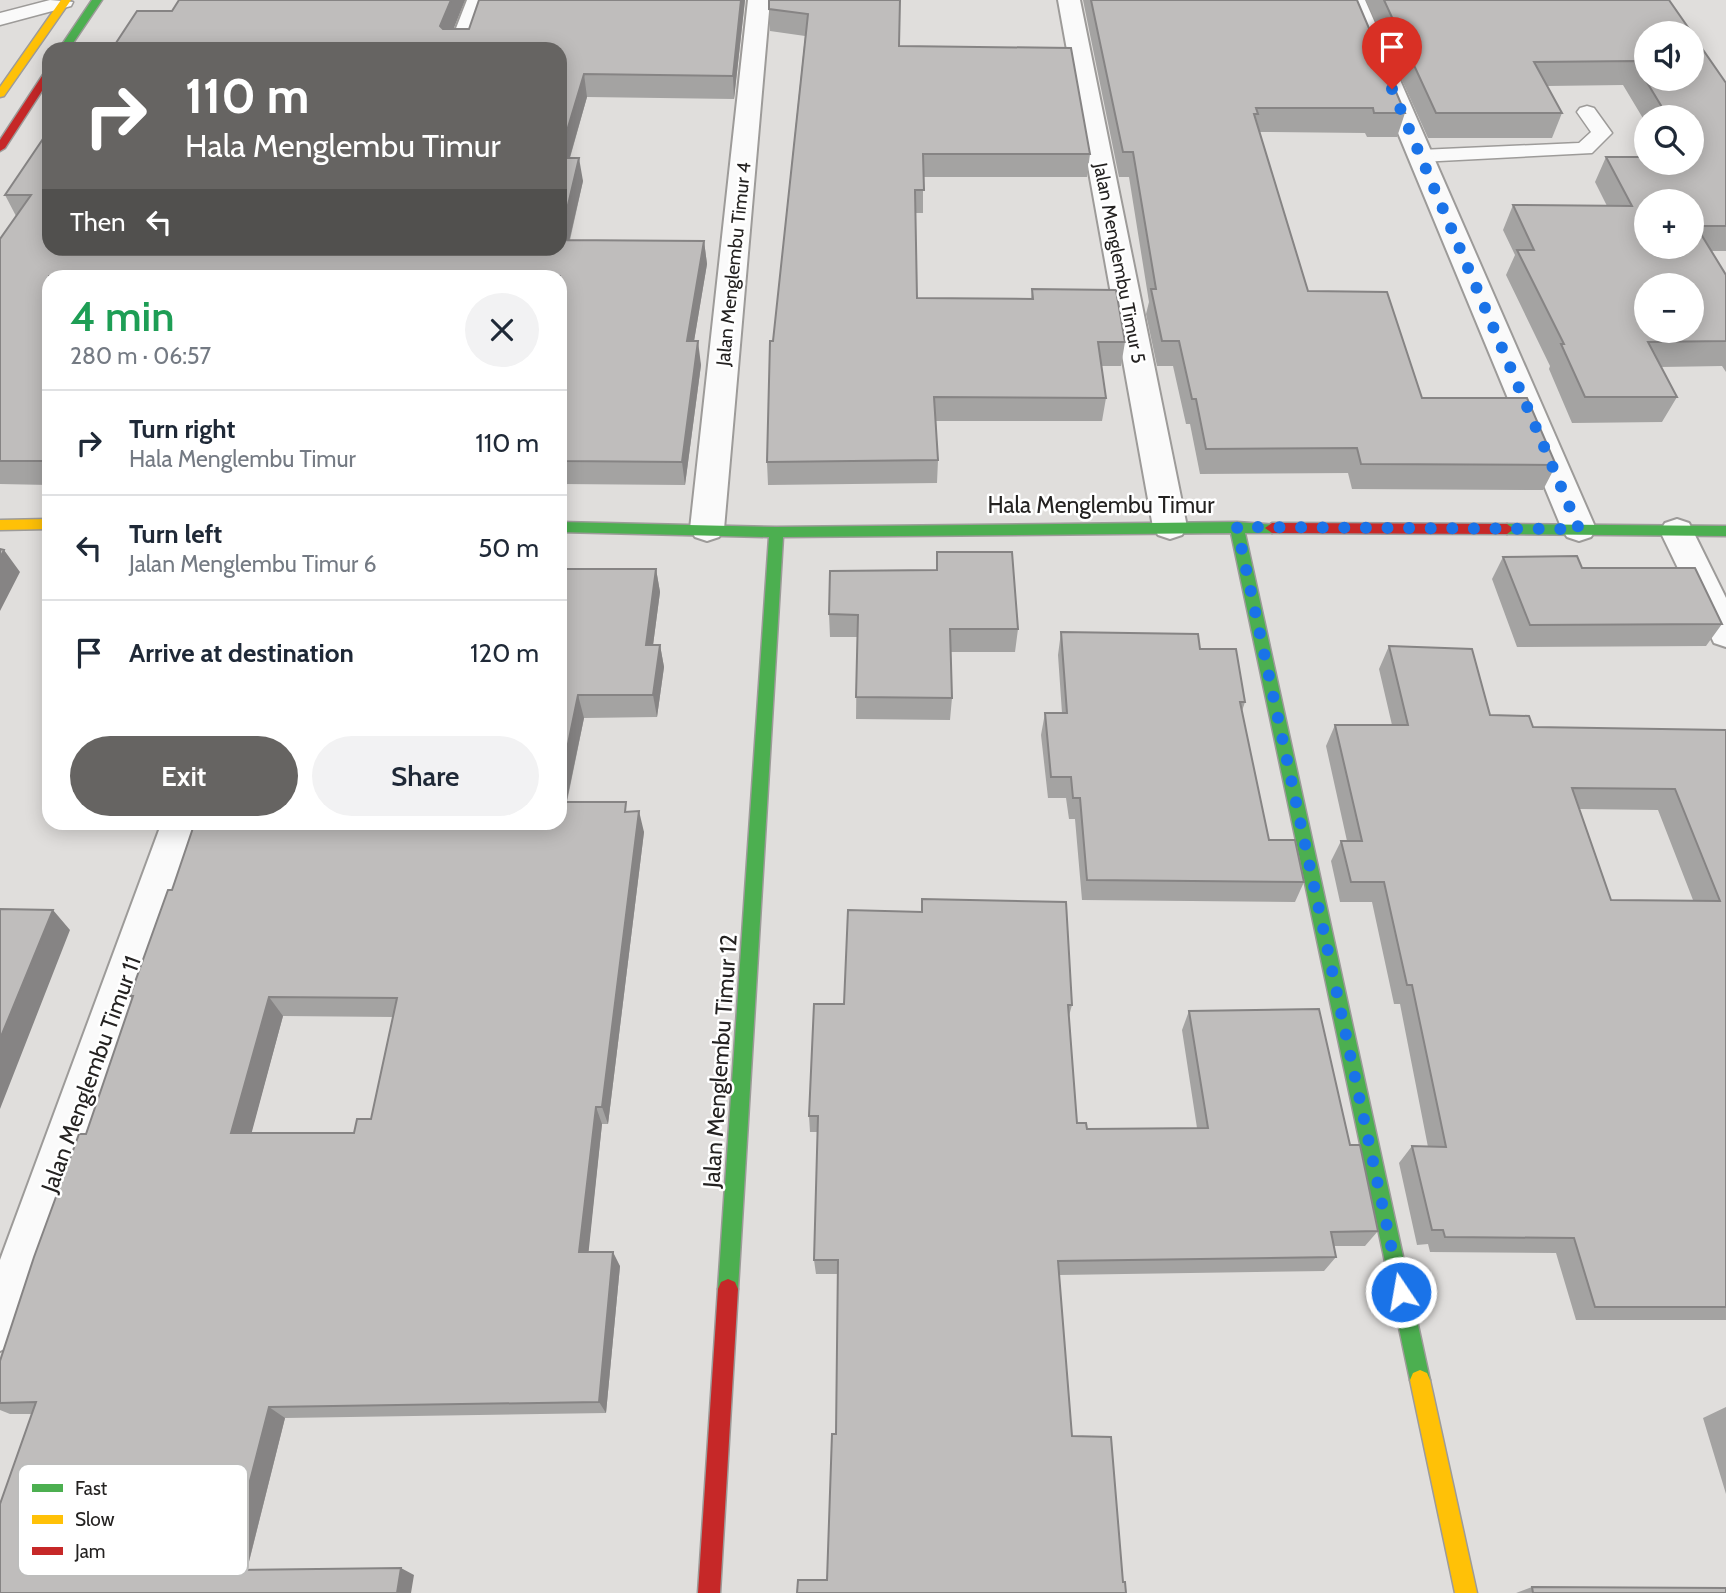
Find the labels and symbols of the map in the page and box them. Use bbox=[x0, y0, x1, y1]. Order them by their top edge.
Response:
pin bbox=[1362, 17, 1422, 89]
street label: Jalan Menglembu Timur 5 bbox=[1089, 160, 1150, 365]
street label: Jalan Menglembu Timur 4 bbox=[711, 161, 756, 368]
street label: Hala Menglembu Timur bbox=[988, 491, 1215, 519]
street label: Jalan Menglembu Timur 12 bbox=[697, 933, 743, 1190]
street label: Jalan Menglembu Timur 11 bbox=[35, 952, 147, 1197]
position arrow bbox=[1364, 1255, 1438, 1329]
legend bbox=[18, 1464, 248, 1576]
text: Fast bbox=[75, 1477, 108, 1500]
text: Slow bbox=[75, 1508, 115, 1531]
text: Jam bbox=[74, 1540, 105, 1563]

